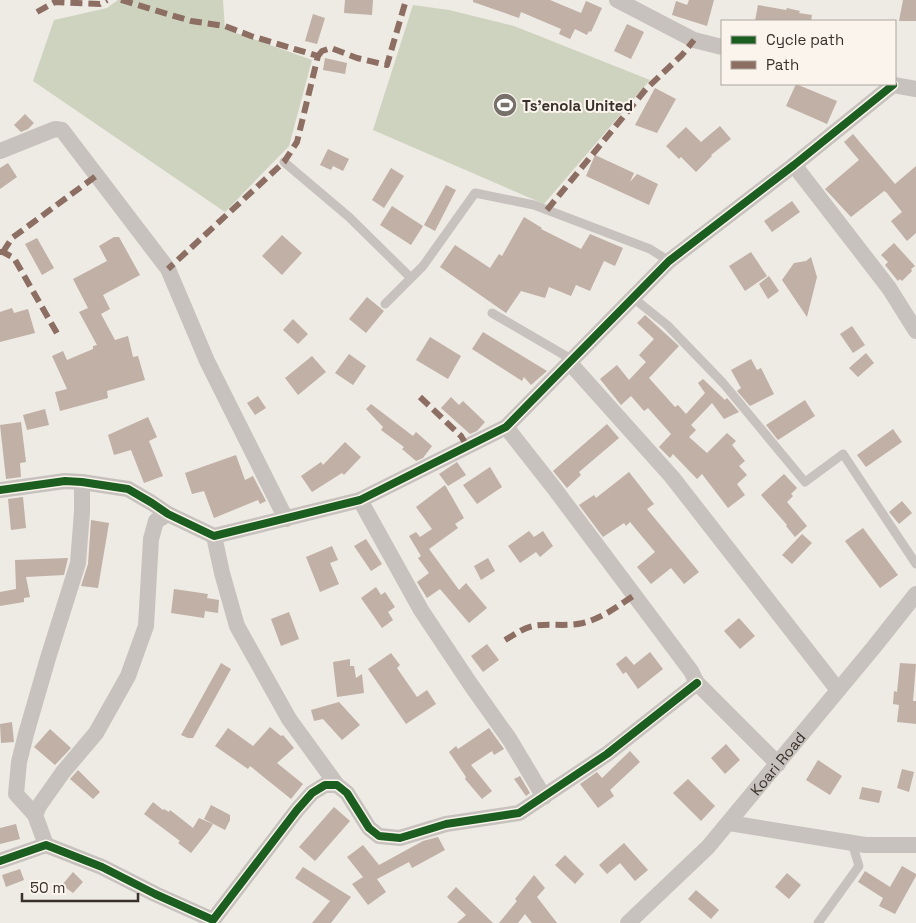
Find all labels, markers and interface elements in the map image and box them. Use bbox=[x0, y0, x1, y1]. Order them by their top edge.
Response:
legend bbox=[721, 20, 896, 85]
text: Cycle path bbox=[766, 30, 844, 49]
text: Path bbox=[766, 55, 799, 74]
sports icon: Ts'enola United bbox=[492, 92, 518, 118]
place label: Ts'enola United bbox=[522, 96, 633, 115]
street label: Koari Road bbox=[746, 728, 809, 799]
scale bar bbox=[22, 870, 139, 902]
text: 50 m bbox=[30, 878, 65, 897]

